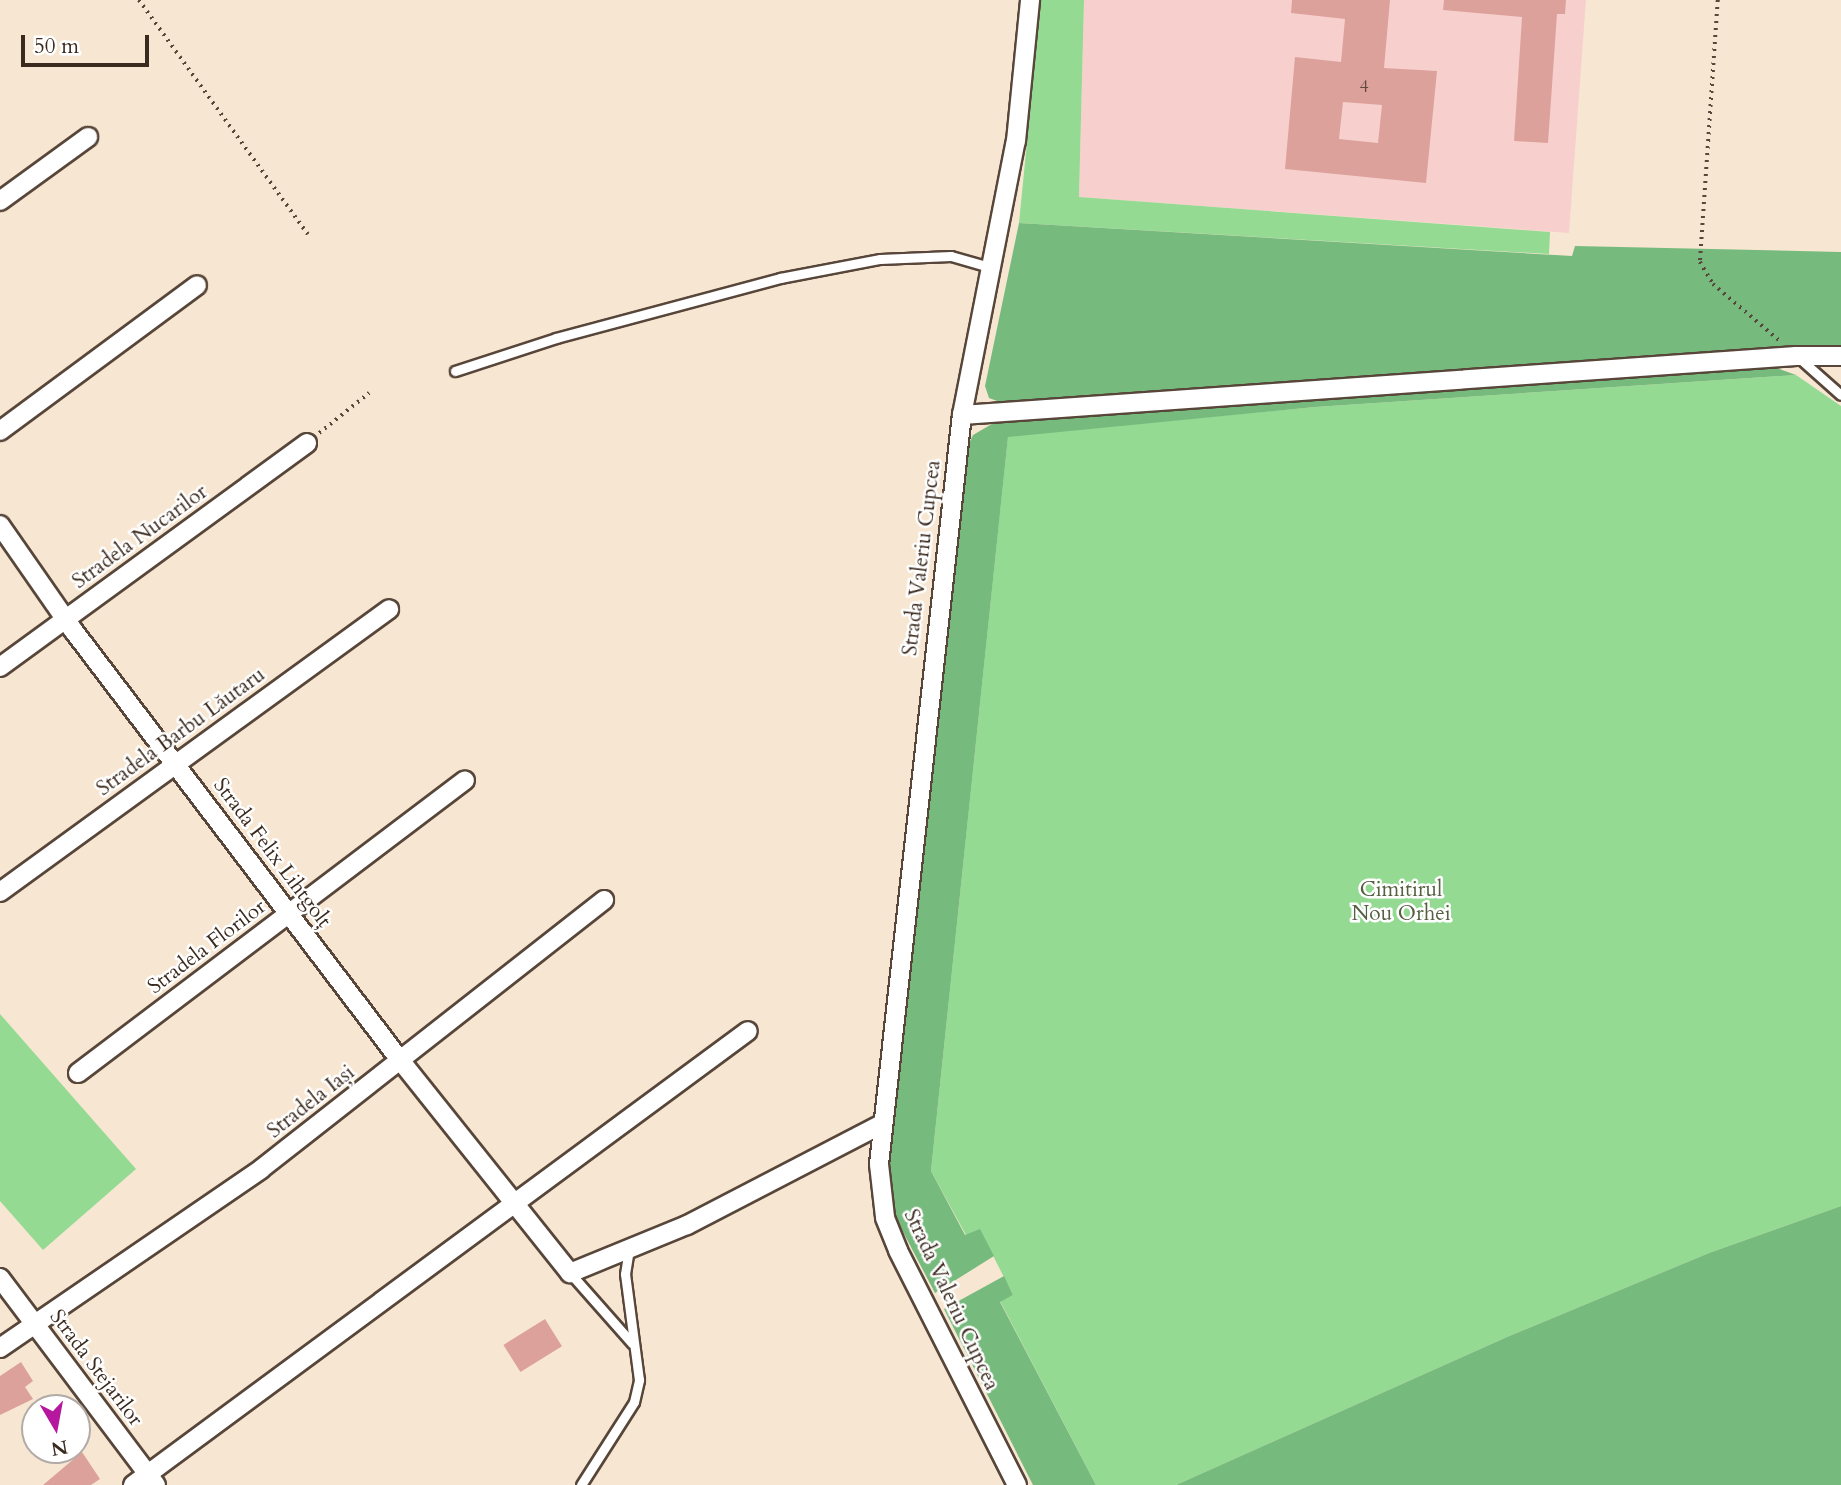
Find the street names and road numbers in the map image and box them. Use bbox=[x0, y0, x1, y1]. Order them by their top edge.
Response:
street label: Strada Valeriu Cupcea bbox=[897, 459, 947, 657]
street label: Stradela Nucarilor bbox=[68, 480, 212, 594]
street label: Stradela Barbu Lăutaru bbox=[92, 662, 270, 802]
street label: Strada Felix Lihtgolţ bbox=[208, 773, 336, 933]
street label: Stradela Florilor bbox=[143, 894, 271, 1000]
street label: Stradela Iași bbox=[262, 1060, 360, 1144]
street label: Strada Valeriu Cupcea bbox=[898, 1205, 1004, 1395]
street label: Strada Stejarilor bbox=[44, 1305, 148, 1431]

